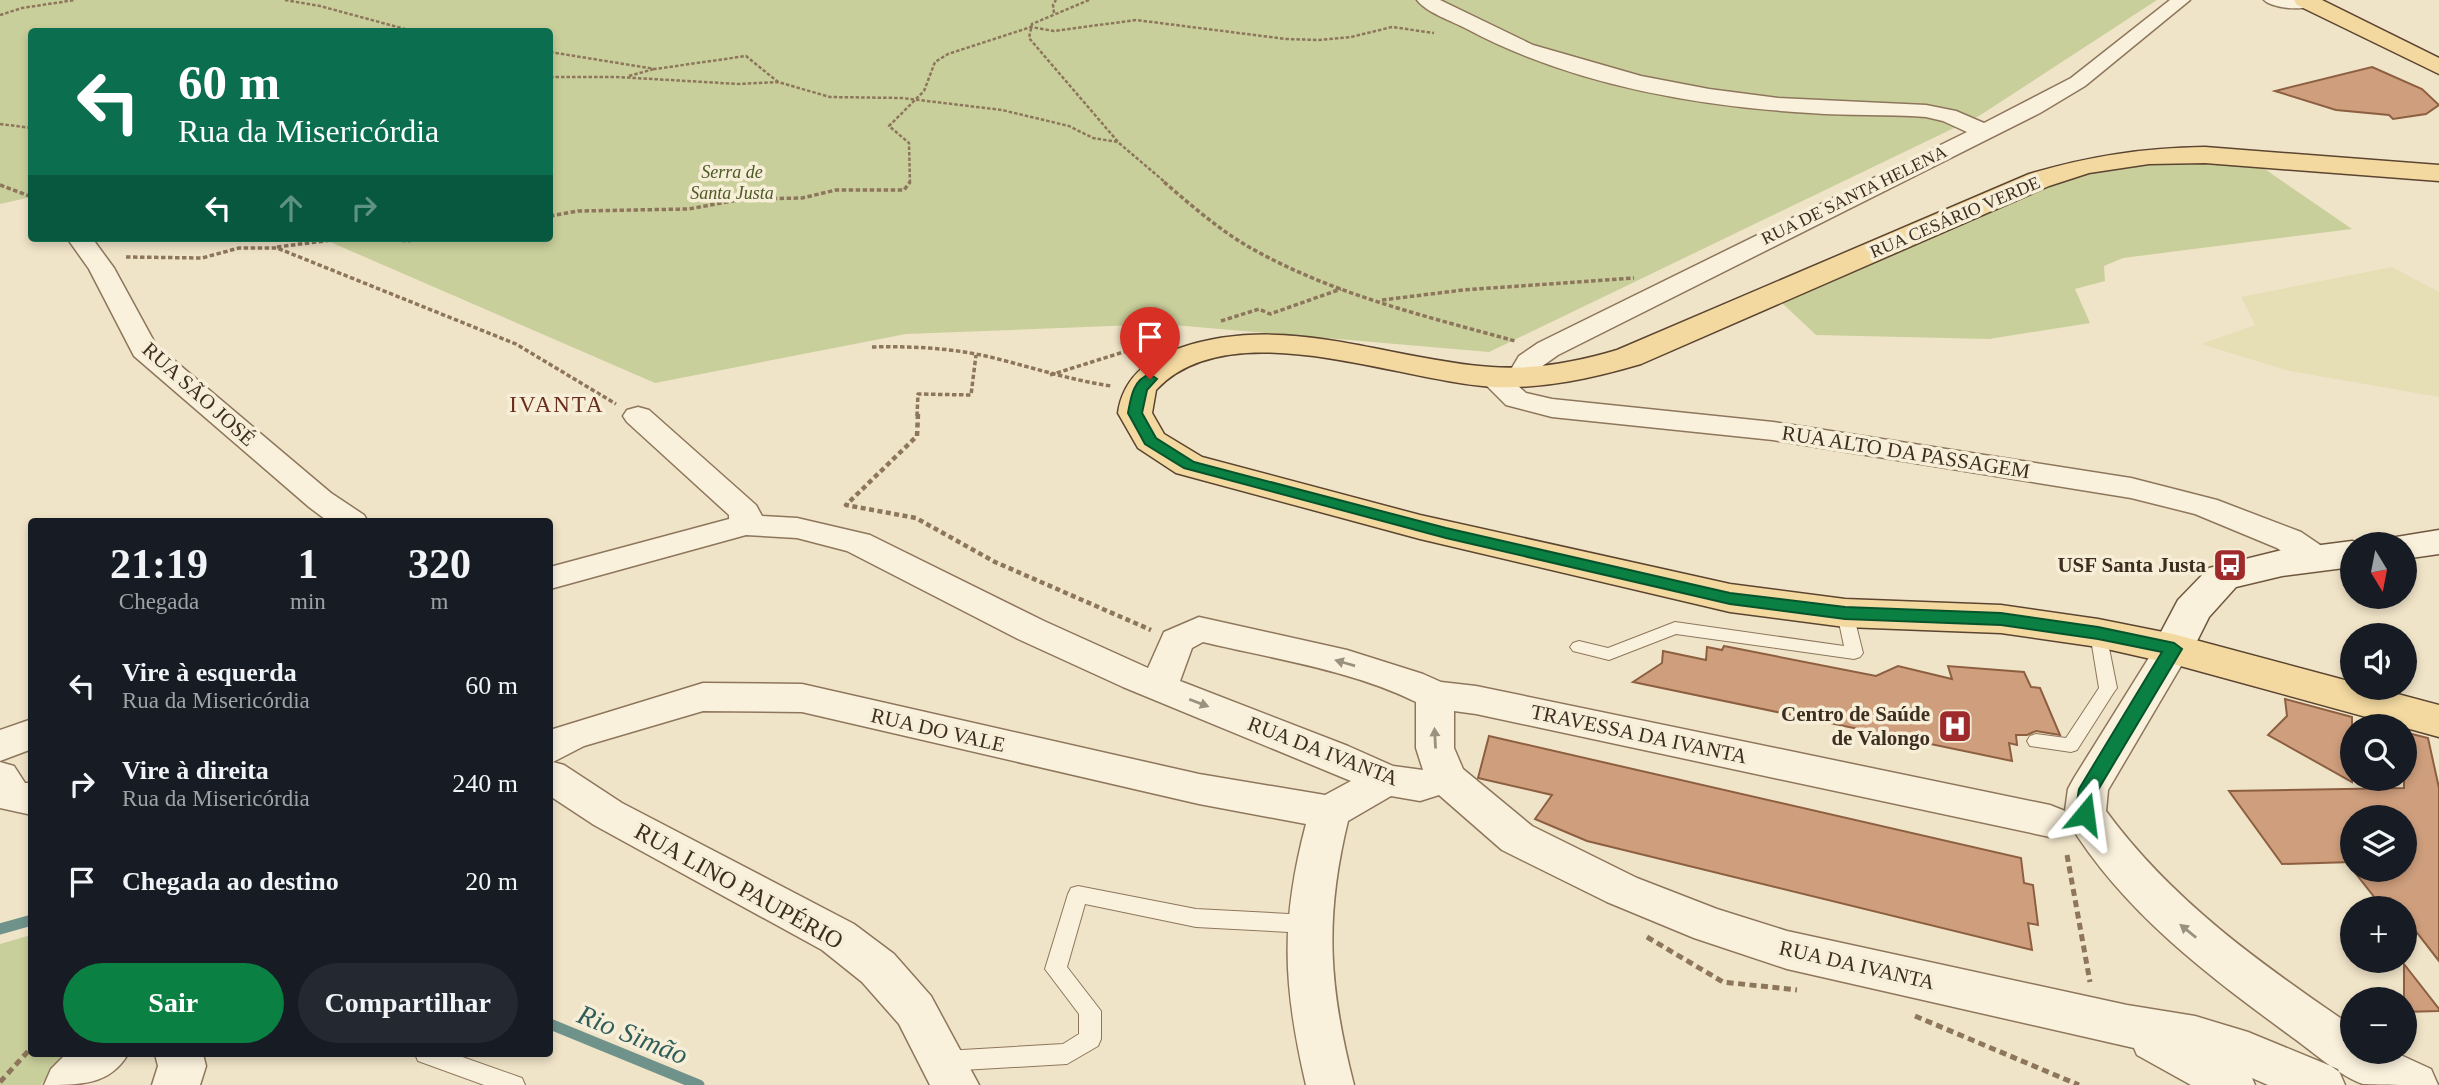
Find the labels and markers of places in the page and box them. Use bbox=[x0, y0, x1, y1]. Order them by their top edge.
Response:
pin bbox=[1120, 307, 1180, 379]
bus stop icon: USF Santa Justa bbox=[2211, 546, 2249, 584]
place label: USF Santa Justa bbox=[2057, 553, 2206, 577]
place label: Centro de Saúde de Valongo bbox=[1781, 702, 1930, 750]
hospital icon: Centro de Saúde de Valongo bbox=[1936, 707, 1974, 745]

